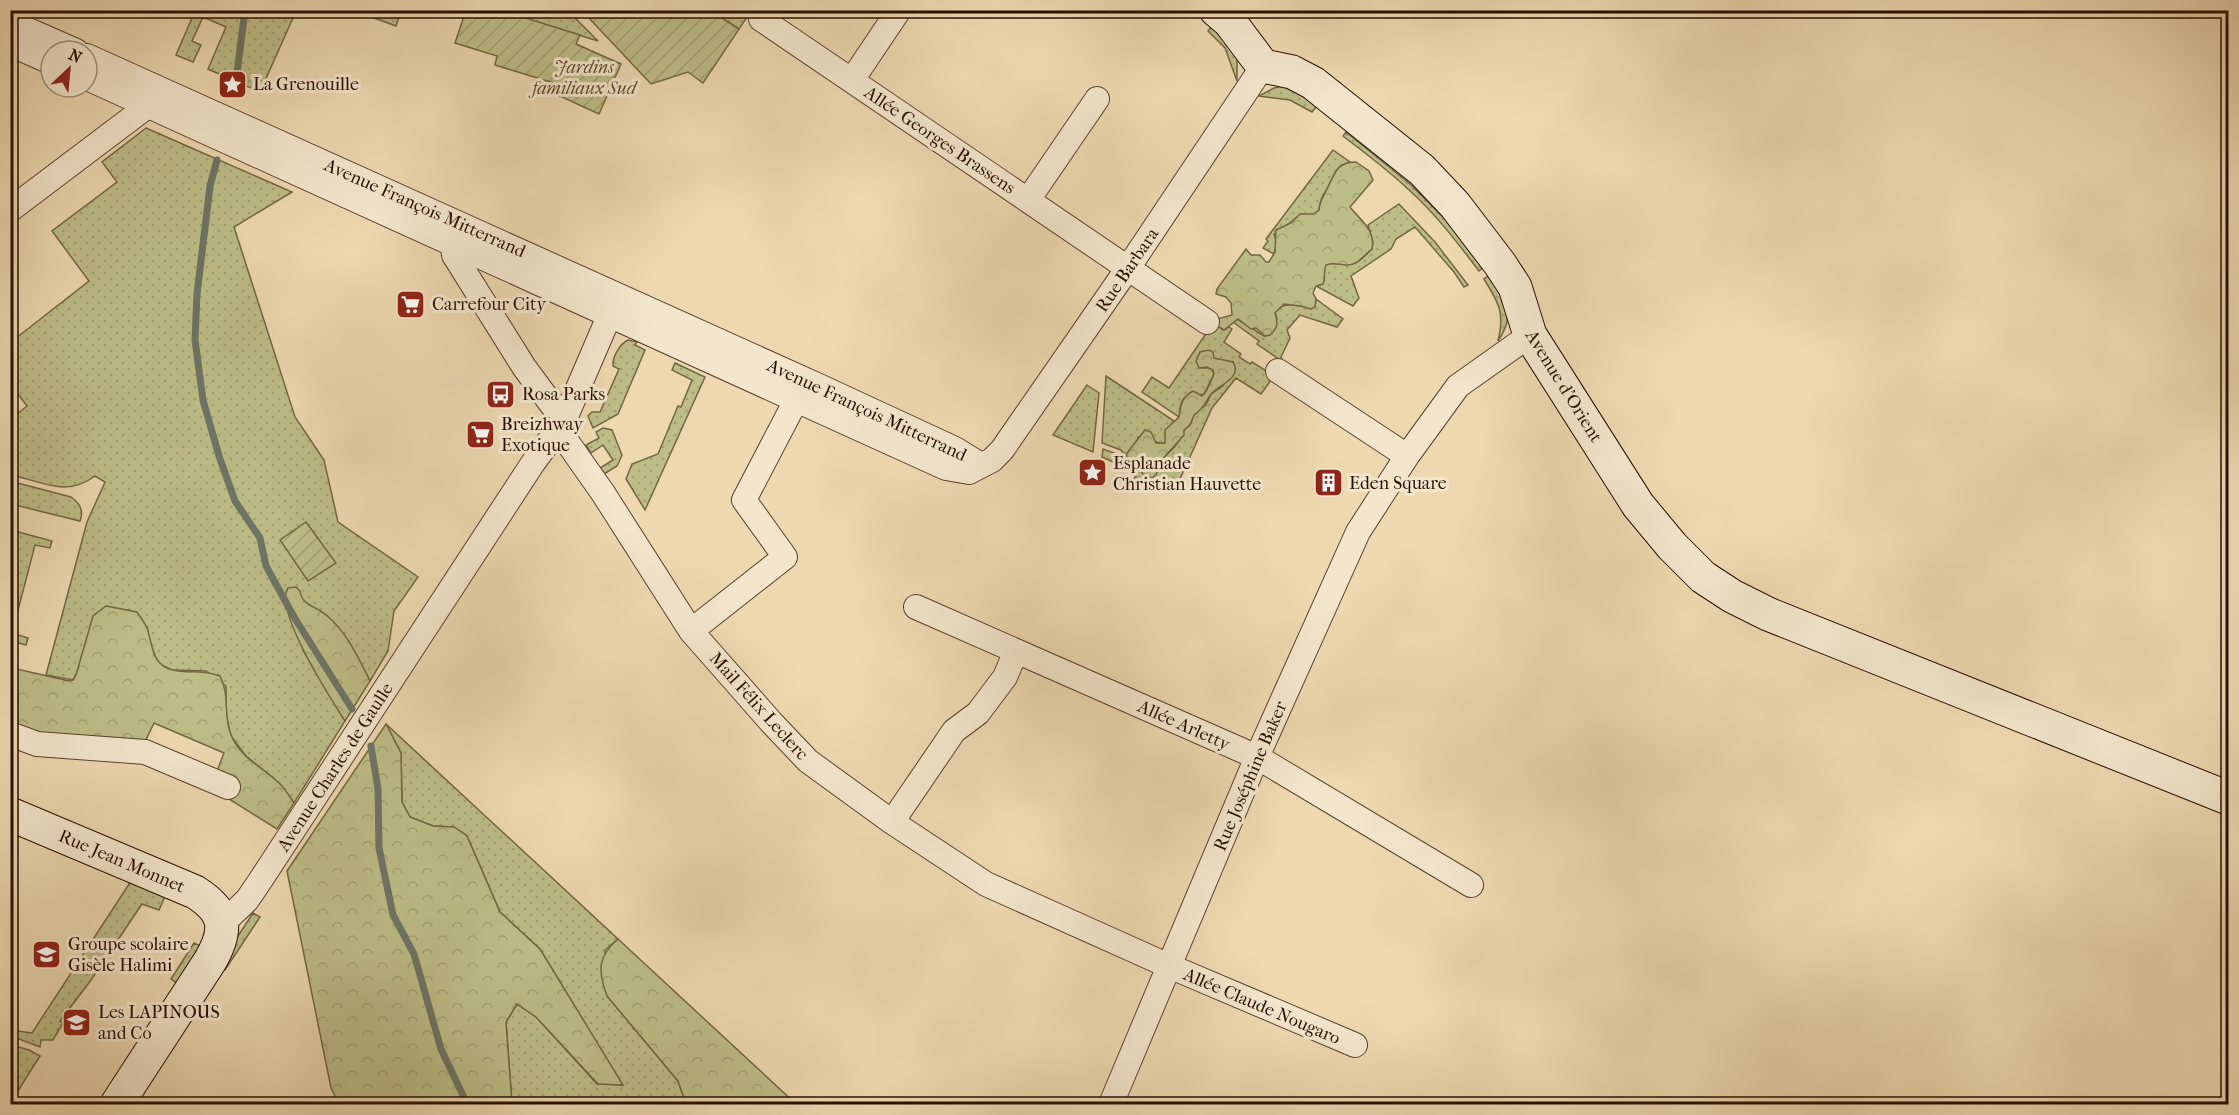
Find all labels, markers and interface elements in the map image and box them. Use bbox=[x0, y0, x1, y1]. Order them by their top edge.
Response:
north arrow bbox=[39, 39, 99, 99]
text: N bbox=[66, 45, 86, 68]
park label: Jardins familiaux Sud bbox=[528, 57, 639, 99]
place icon: La Grenouille bbox=[216, 68, 248, 100]
place label: La Grenouille bbox=[253, 74, 359, 95]
street label: Allée Georges Brassens bbox=[859, 82, 1019, 199]
street label: Avenue François Mitterrand bbox=[320, 154, 529, 262]
street label: Rue Barbara bbox=[1092, 224, 1164, 316]
supermarket icon: Carrefour City bbox=[395, 288, 427, 320]
place label: Carrefour City bbox=[432, 294, 547, 315]
street label: Avenue d'Orient bbox=[1520, 325, 1607, 447]
street label: Avenue François Mitterrand bbox=[763, 354, 970, 466]
bus stop icon: Rosa Parks bbox=[485, 378, 517, 410]
place label: Rosa Parks bbox=[522, 384, 605, 405]
place label: Breizhway Exotique bbox=[501, 414, 584, 456]
supermarket icon: Breizhway Exotique bbox=[464, 418, 496, 450]
place label: Esplanade Christian Hauvette bbox=[1113, 453, 1261, 495]
place icon: Esplanade Christian Hauvette bbox=[1076, 457, 1108, 489]
building icon: Eden Square bbox=[1312, 467, 1344, 499]
place label: Eden Square bbox=[1349, 473, 1447, 494]
street label: Mail Félix Leclerc bbox=[705, 648, 813, 765]
street label: Avenue Charles de Gaulle bbox=[272, 679, 398, 856]
street label: Allée Arletty bbox=[1134, 695, 1234, 756]
street label: Rue Joséphine Baker bbox=[1209, 698, 1292, 854]
street label: Rue Jean Monnet bbox=[56, 825, 189, 898]
place label: Groupe scolaire Gisèle Halimi bbox=[68, 934, 189, 976]
school or university icon: Groupe scolaire Gisèle Halimi bbox=[31, 938, 63, 970]
street label: Allée Claude Nougaro bbox=[1179, 964, 1343, 1049]
place label: Les LAPINOUS and Co bbox=[98, 1002, 220, 1044]
school or university icon: Les LAPINOUS and Co bbox=[61, 1006, 93, 1038]

